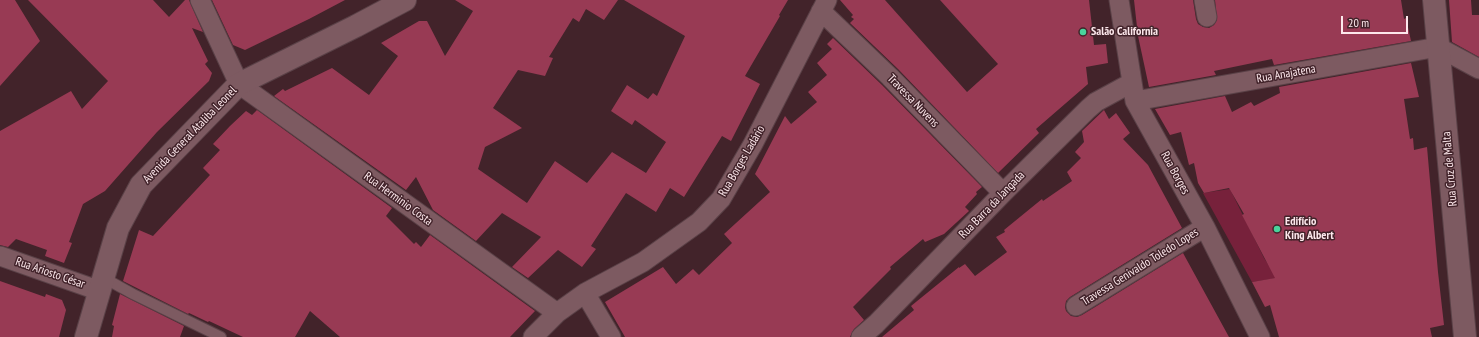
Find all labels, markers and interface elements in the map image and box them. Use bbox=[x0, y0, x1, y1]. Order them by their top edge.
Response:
scale bar bbox=[1343, 8, 1410, 34]
text: 20 m bbox=[1348, 15, 1369, 30]
place label: Salão California bbox=[1091, 25, 1158, 39]
marker: Salão California bbox=[1078, 27, 1088, 37]
street label: Rua Anajatena bbox=[1255, 62, 1317, 86]
street label: Travessa Nuvens bbox=[884, 72, 942, 130]
street label: Avenida General Ataliba Leonel bbox=[140, 84, 240, 186]
street label: Rua Borges Ladário bbox=[716, 123, 768, 199]
street label: Rua Cruz de Malta bbox=[1440, 131, 1460, 207]
street label: Rua Borges bbox=[1157, 149, 1193, 197]
street label: Rua Barra da Jangada bbox=[956, 168, 1028, 242]
street label: Rua Herminio Costa bbox=[361, 169, 435, 229]
place label: Edifício King Albert bbox=[1285, 215, 1334, 243]
marker: Edifício King Albert bbox=[1272, 224, 1282, 234]
street label: Travessa Genivaldo Toledo Lopes bbox=[1079, 225, 1201, 309]
street label: Rua Ariosto César bbox=[13, 254, 87, 292]

